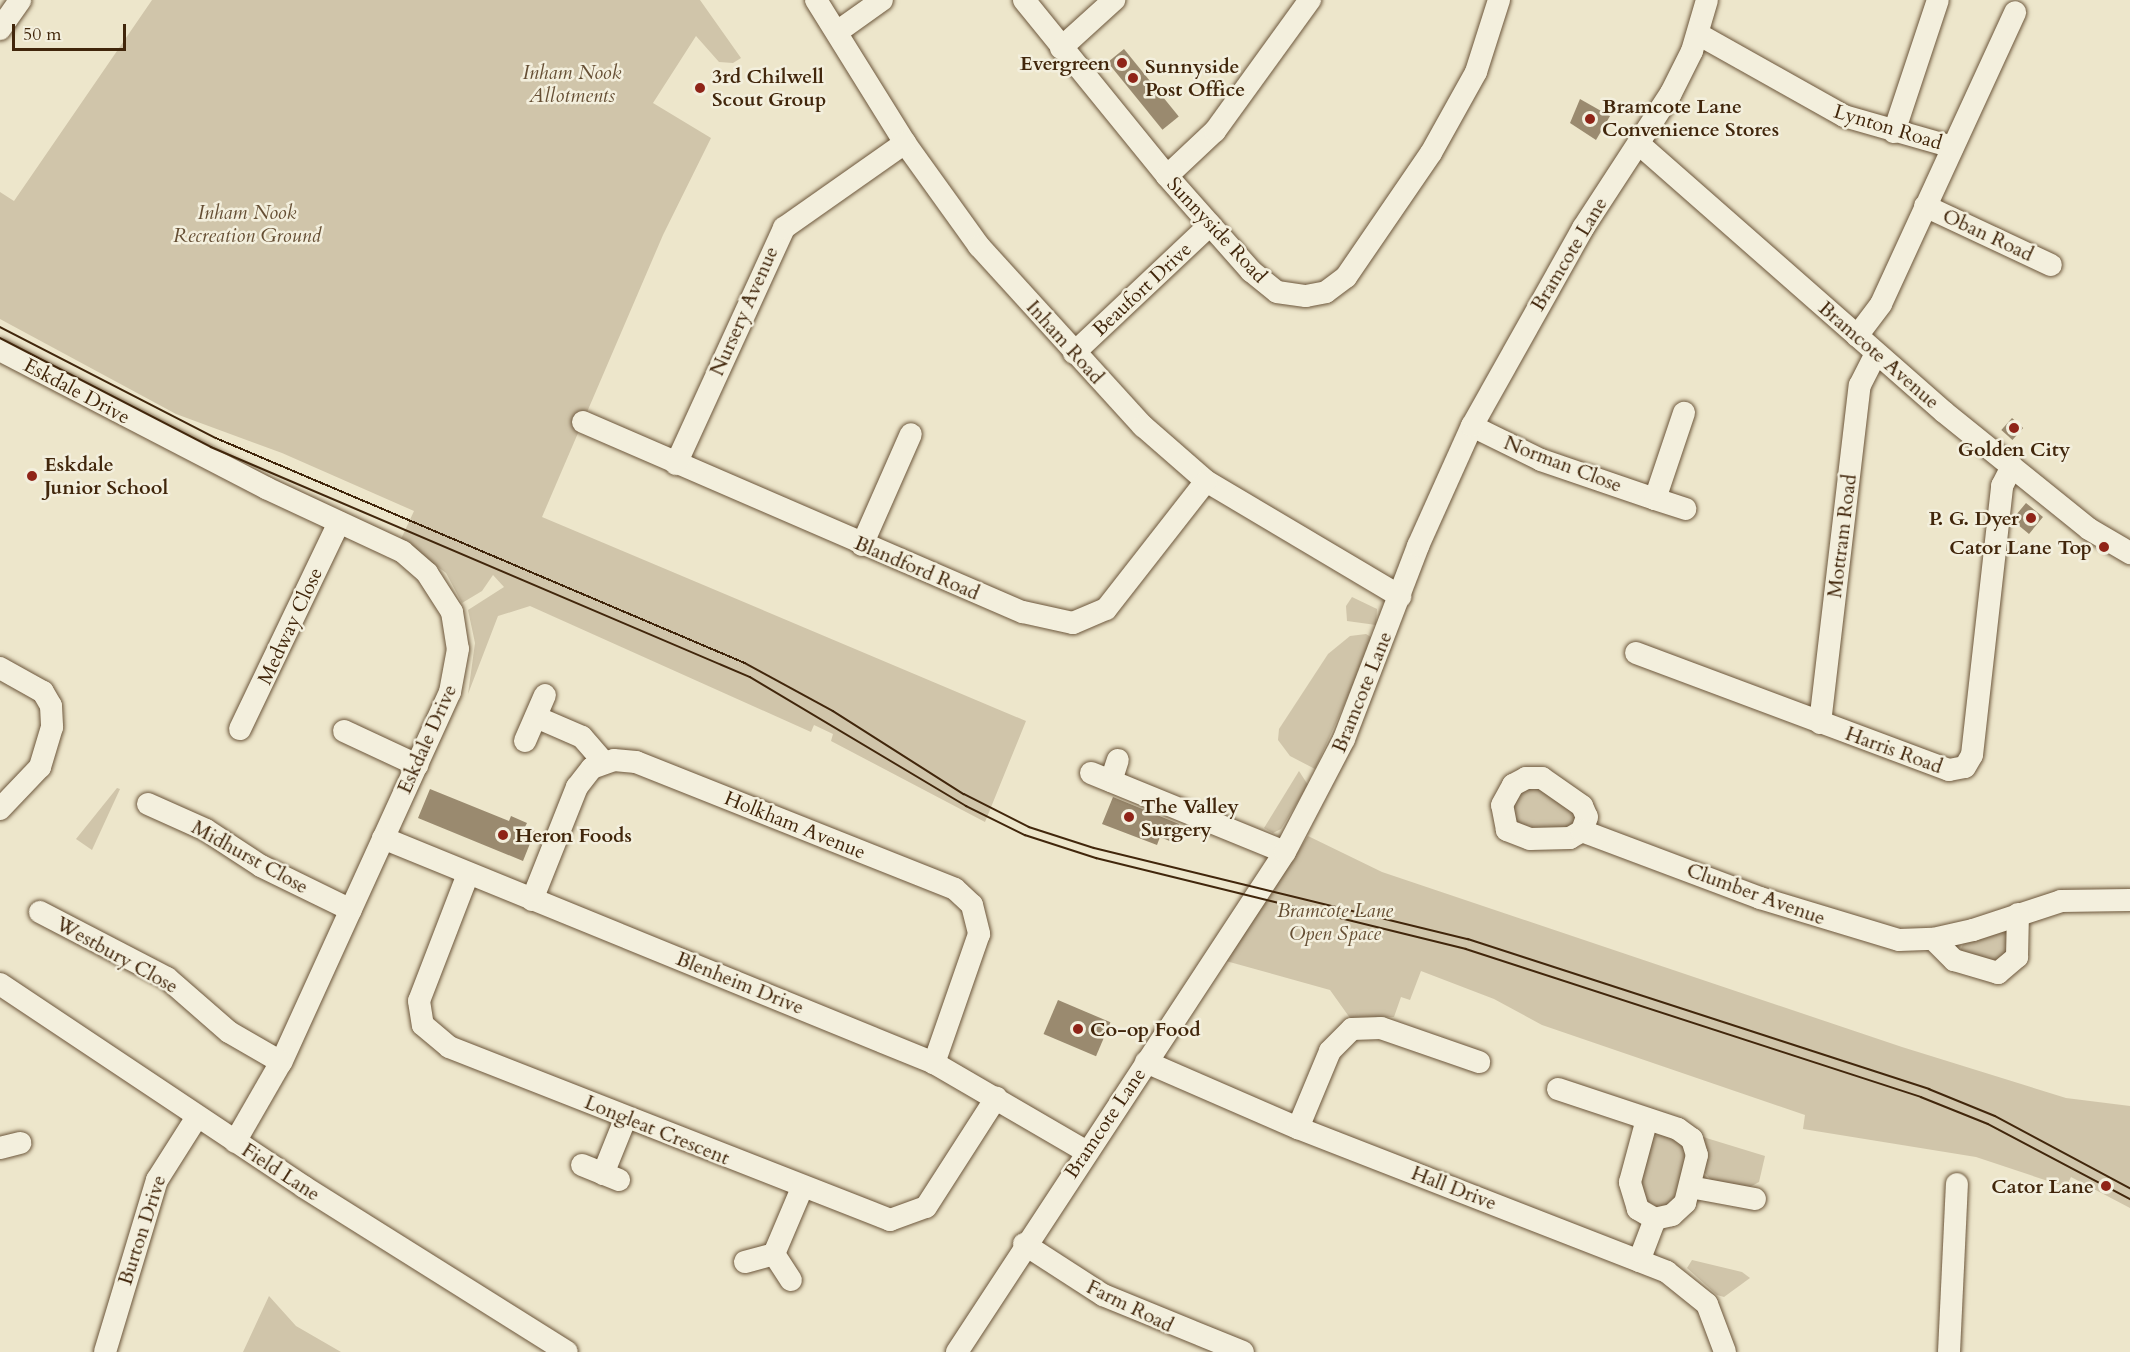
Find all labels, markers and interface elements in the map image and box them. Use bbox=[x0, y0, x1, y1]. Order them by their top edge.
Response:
scale bar bbox=[15, 12, 129, 50]
text: 50 m bbox=[23, 22, 62, 47]
place label: Evergreen bbox=[1020, 51, 1110, 75]
place label: Sunnyside Post Office bbox=[1145, 54, 1245, 101]
marker: Evergreen bbox=[1115, 56, 1129, 70]
park label: Inham Nook Allotments bbox=[523, 60, 621, 107]
place label: 3rd Chilwell Scout Group bbox=[712, 64, 826, 111]
marker: Sunnyside Post Office bbox=[1126, 71, 1140, 85]
marker: 3rd Chilwell Scout Group bbox=[693, 81, 707, 95]
place label: Bramcote Lane Convenience Stores bbox=[1602, 95, 1779, 142]
street label: Lynton Road bbox=[1831, 99, 1945, 155]
marker: Bramcote Lane Convenience Stores bbox=[1583, 112, 1597, 126]
street label: Sunnyside Road bbox=[1162, 172, 1272, 288]
street label: Bramcote Lane bbox=[1526, 193, 1612, 315]
park label: Inham Nook Recreation Ground bbox=[173, 200, 321, 247]
street label: Oban Road bbox=[1939, 204, 2037, 266]
street label: Beaufort Drive bbox=[1088, 237, 1196, 341]
street label: Nursery Avenue bbox=[705, 243, 783, 379]
street label: Inham Road bbox=[1021, 295, 1109, 389]
street label: Bramcote Avenue bbox=[1814, 296, 1944, 414]
street label: Eskdale Drive bbox=[20, 353, 134, 429]
marker: Golden City bbox=[2007, 421, 2021, 435]
street label: Norman Close bbox=[1501, 431, 1625, 497]
place label: Golden City bbox=[1958, 437, 2070, 461]
place label: Eskdale Junior School bbox=[44, 452, 168, 499]
marker: Eskdale Junior School bbox=[25, 469, 39, 483]
street label: Mottram Road bbox=[1823, 473, 1861, 599]
place label: P. G. Dyer bbox=[1929, 506, 2019, 530]
marker: P. G. Dyer bbox=[2024, 511, 2038, 525]
street label: Blandford Road bbox=[851, 531, 983, 605]
place label: Cator Lane Top bbox=[1949, 535, 2092, 559]
marker: Cator Lane Top bbox=[2097, 540, 2111, 554]
street label: Medway Close bbox=[252, 564, 328, 688]
street label: Bramcote Lane bbox=[1327, 628, 1397, 756]
street label: Eskdale Drive bbox=[392, 681, 462, 797]
street label: Harris Road bbox=[1842, 721, 1946, 779]
street label: Holkham Avenue bbox=[721, 786, 869, 864]
place label: The Valley Surgery bbox=[1141, 794, 1239, 841]
marker: The Valley Surgery bbox=[1122, 810, 1136, 824]
street label: Midhurst Close bbox=[187, 815, 313, 899]
place label: Heron Foods bbox=[515, 823, 632, 847]
marker: Heron Foods bbox=[496, 828, 510, 842]
street label: Clumber Avenue bbox=[1683, 858, 1829, 930]
park label: Bramcote Lane Open Space bbox=[1277, 899, 1393, 946]
street label: Westbury Close bbox=[52, 912, 182, 998]
street label: Blenheim Drive bbox=[673, 947, 807, 1019]
place label: Co-op Food bbox=[1090, 1017, 1201, 1041]
marker: Co-op Food bbox=[1071, 1022, 1085, 1036]
street label: Bramcote Lane bbox=[1059, 1063, 1151, 1183]
street label: Longleat Crescent bbox=[581, 1090, 733, 1170]
street label: Field Lane bbox=[237, 1138, 325, 1206]
street label: Hall Drive bbox=[1408, 1161, 1500, 1215]
street label: Burton Drive bbox=[113, 1172, 171, 1288]
place label: Cator Lane bbox=[1991, 1174, 2094, 1198]
marker: Cator Lane bbox=[2099, 1179, 2113, 1193]
street label: Farm Road bbox=[1083, 1275, 1177, 1337]

